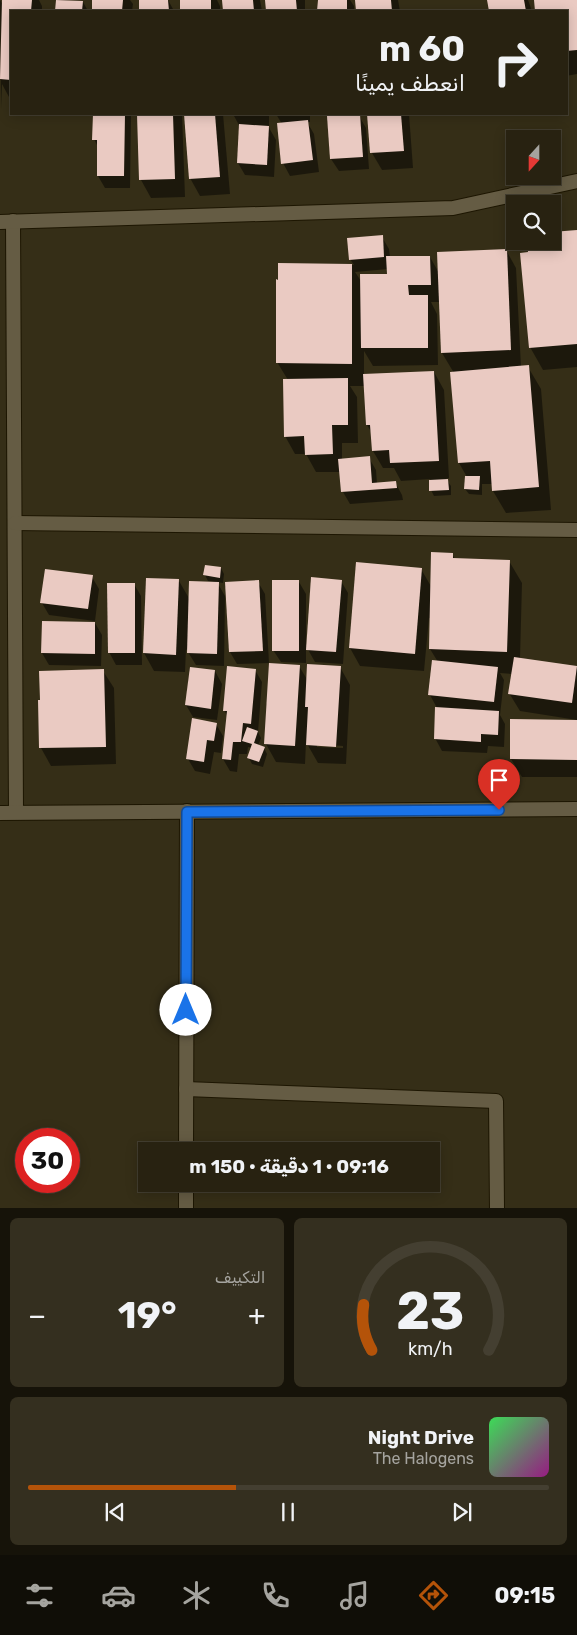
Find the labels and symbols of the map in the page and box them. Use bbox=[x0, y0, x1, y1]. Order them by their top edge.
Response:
north arrow bbox=[506, 130, 561, 185]
pin bbox=[478, 759, 520, 810]
position arrow bbox=[159, 983, 211, 1035]
speed limit sign: 30 bbox=[15, 1128, 80, 1193]

